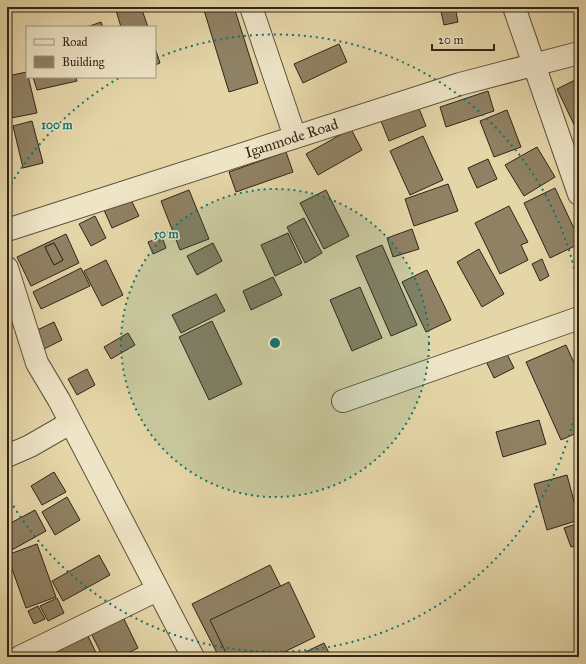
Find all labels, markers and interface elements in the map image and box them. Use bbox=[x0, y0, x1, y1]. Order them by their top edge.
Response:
legend bbox=[26, 26, 156, 78]
scale bar bbox=[432, 26, 494, 52]
text: 20 m bbox=[438, 33, 464, 47]
text: Road bbox=[62, 35, 88, 49]
text: Building bbox=[62, 55, 105, 70]
street label: Iganmode Road bbox=[243, 115, 341, 162]
text: 100 m bbox=[41, 118, 74, 132]
text: 50 m bbox=[153, 227, 180, 241]
centre of rings bbox=[268, 336, 282, 350]

